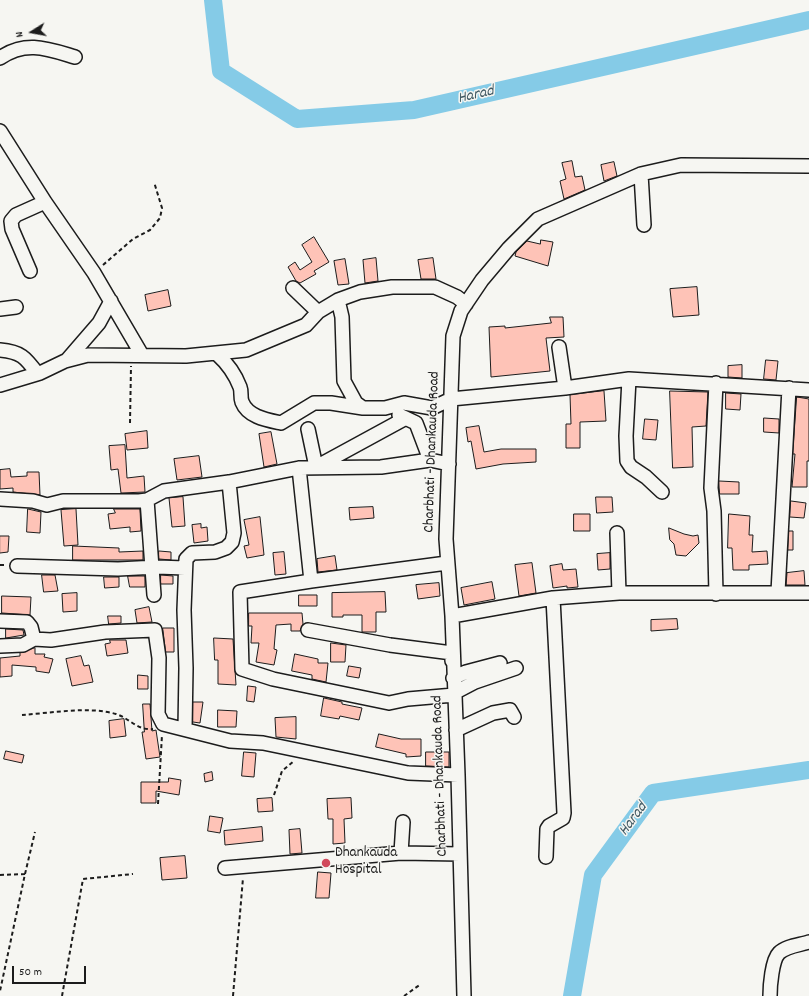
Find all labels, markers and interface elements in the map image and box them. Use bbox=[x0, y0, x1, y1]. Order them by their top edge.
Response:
north arrow bbox=[12, 12, 52, 52]
text: N bbox=[12, 30, 29, 38]
water label: Harad bbox=[456, 83, 496, 109]
street label: Charbhati - Dhankauda Road bbox=[421, 371, 445, 533]
street label: Charbhati - Dhankauda Road bbox=[429, 695, 453, 857]
water label: Harad bbox=[615, 800, 653, 840]
place label: Dhankauda Hospital bbox=[335, 845, 397, 880]
marker: Dhankauda Hospital bbox=[320, 857, 332, 869]
scale bar bbox=[14, 958, 88, 984]
text: 50 m bbox=[19, 964, 42, 981]

